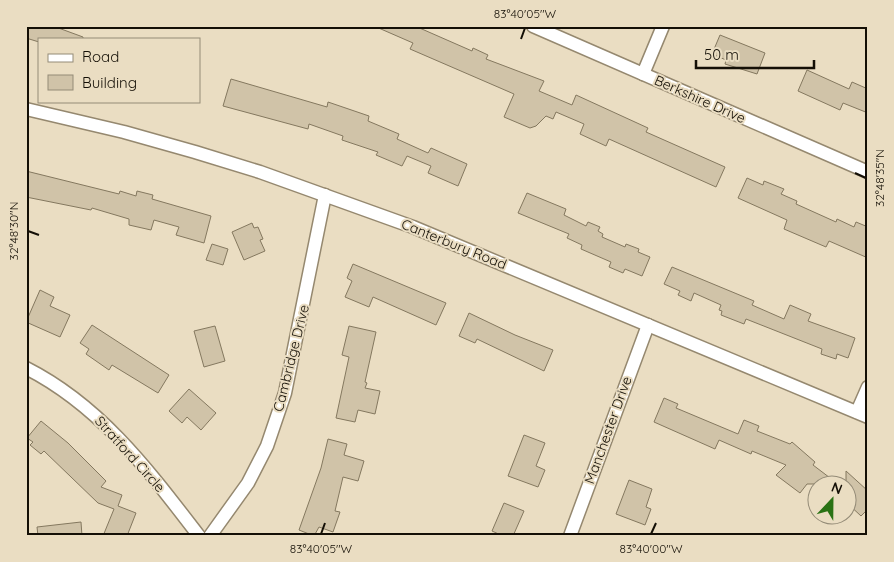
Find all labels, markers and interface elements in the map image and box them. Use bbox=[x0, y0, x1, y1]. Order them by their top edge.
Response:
text: 83°40'05"W bbox=[494, 6, 557, 21]
legend bbox=[38, 38, 200, 102]
scale bar bbox=[696, 38, 814, 70]
text: 50 m bbox=[704, 45, 739, 64]
text: Road bbox=[82, 47, 119, 66]
street label: Berkshire Drive bbox=[652, 71, 748, 127]
text: Building bbox=[82, 73, 137, 92]
text: 32°48'35"N bbox=[872, 149, 887, 207]
text: 32°48'30"N bbox=[6, 202, 21, 260]
street label: Canterbury Road bbox=[399, 215, 509, 273]
street label: Cambridge Drive bbox=[269, 303, 313, 413]
street label: Manchester Drive bbox=[580, 374, 636, 486]
street label: Stratford Circle bbox=[91, 412, 169, 496]
north arrow bbox=[806, 474, 856, 524]
text: N bbox=[829, 478, 845, 498]
text: 83°40'05"W bbox=[290, 541, 353, 556]
text: 83°40'00"W bbox=[619, 541, 683, 556]

